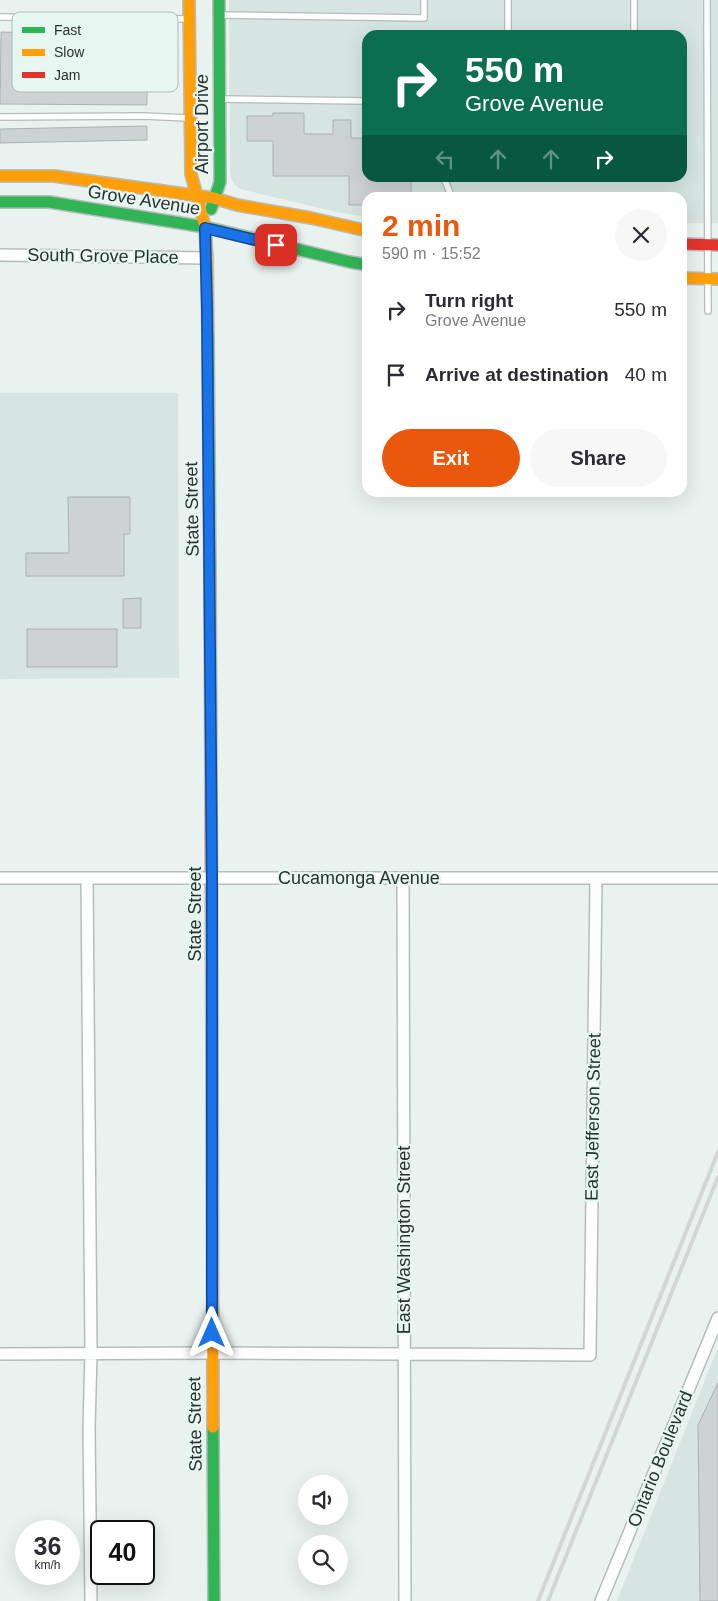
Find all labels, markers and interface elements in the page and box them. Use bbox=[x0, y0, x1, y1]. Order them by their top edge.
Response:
legend bbox=[12, 12, 178, 92]
text: Fast bbox=[54, 22, 81, 38]
text: Slow bbox=[54, 44, 85, 60]
icon: right bbox=[382, 50, 447, 115]
text: 550 m bbox=[465, 50, 564, 89]
text: Jam bbox=[54, 67, 80, 83]
street label: Airport Drive bbox=[192, 74, 212, 174]
text: Grove Avenue bbox=[465, 91, 604, 116]
icon: left bbox=[431, 145, 459, 173]
icon: ahead bbox=[484, 145, 512, 173]
icon: ahead bbox=[537, 145, 565, 173]
icon: right bbox=[590, 145, 618, 173]
street label: Grove Avenue bbox=[86, 181, 202, 219]
text: 2 min bbox=[382, 209, 460, 242]
button: close bbox=[615, 209, 667, 261]
pin bbox=[255, 224, 297, 266]
icon: arrive bbox=[262, 231, 290, 259]
street label: South Grove Place bbox=[27, 245, 179, 267]
text: 590 m · 15:52 bbox=[382, 245, 481, 262]
text: Turn right bbox=[425, 290, 513, 311]
icon: right bbox=[382, 296, 410, 324]
text: 550 m bbox=[614, 299, 667, 320]
text: Grove Avenue bbox=[425, 312, 526, 329]
icon: arrive bbox=[382, 361, 410, 389]
text: Arrive at destination bbox=[425, 364, 609, 385]
text: 40 m bbox=[625, 364, 667, 385]
button: Exit bbox=[382, 429, 520, 487]
button: Share bbox=[530, 429, 667, 487]
street label: State Street bbox=[181, 461, 203, 557]
street label: State Street bbox=[185, 866, 205, 962]
street label: Cucamonga Avenue bbox=[278, 868, 440, 888]
street label: East Jefferson Street bbox=[582, 1033, 604, 1201]
street label: East Washington Street bbox=[394, 1146, 414, 1334]
position arrow bbox=[185, 1306, 237, 1358]
street label: State Street bbox=[184, 1376, 206, 1472]
street label: Ontario Boulevard bbox=[624, 1388, 696, 1530]
map controls bbox=[298, 1475, 348, 1585]
button: sound bbox=[298, 1475, 348, 1525]
speed limit sign: 40 bbox=[90, 1520, 155, 1585]
text: 36 bbox=[34, 1532, 61, 1560]
button: search bbox=[298, 1535, 348, 1585]
text: km/h bbox=[34, 1558, 61, 1572]

